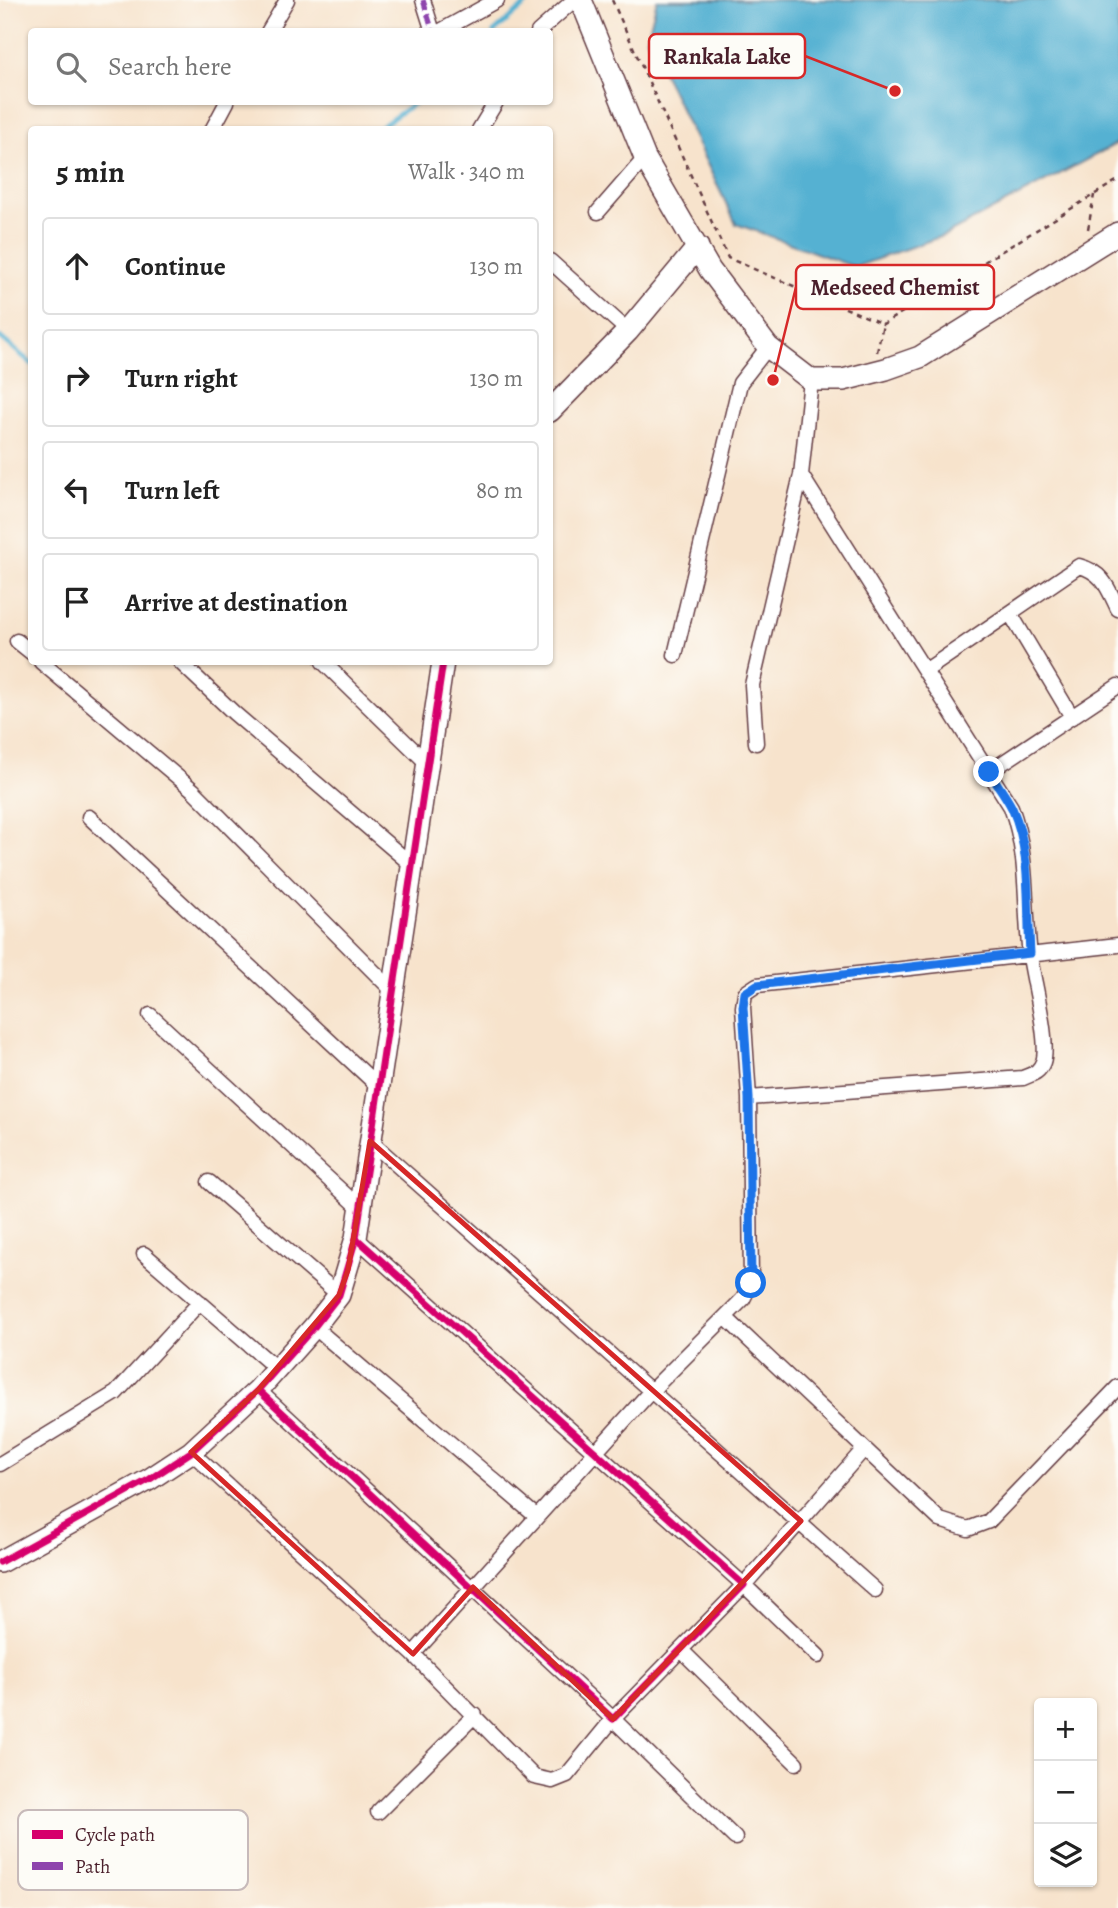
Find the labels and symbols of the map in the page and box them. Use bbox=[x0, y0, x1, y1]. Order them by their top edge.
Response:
callout: Rankala Lake bbox=[649, 34, 805, 78]
text: Rankala Lake bbox=[663, 41, 791, 72]
callout: Medseed Chemist bbox=[796, 265, 994, 309]
text: Medseed Chemist bbox=[810, 272, 980, 303]
route end bbox=[973, 756, 1004, 787]
route start bbox=[735, 1267, 766, 1298]
legend bbox=[18, 1810, 248, 1890]
text: Cycle path bbox=[75, 1822, 155, 1848]
text: Path bbox=[75, 1854, 110, 1880]

